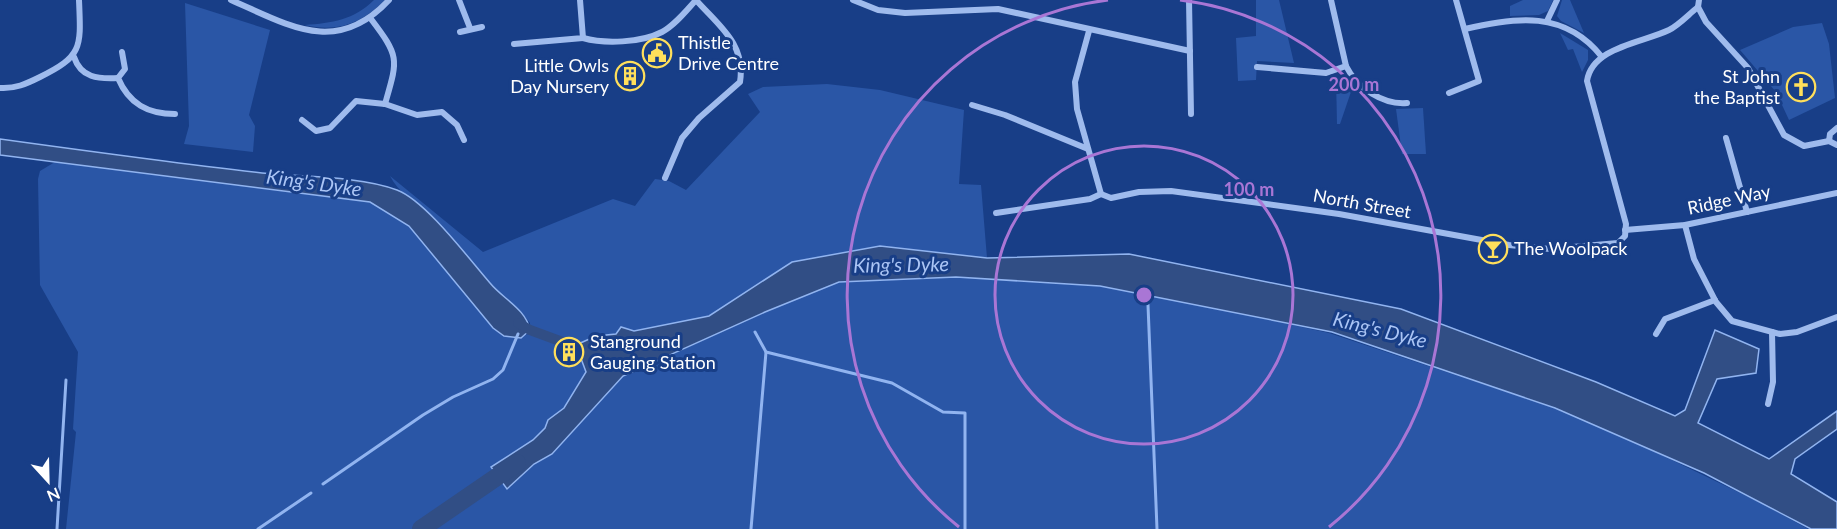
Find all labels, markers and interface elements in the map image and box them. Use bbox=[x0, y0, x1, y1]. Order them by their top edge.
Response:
place label: Thistle Drive Centre bbox=[678, 31, 779, 74]
public building icon: Thistle Drive Centre bbox=[641, 37, 673, 69]
place label: Little Owls Day Nursery bbox=[510, 54, 610, 97]
building icon: Little Owls Day Nursery bbox=[614, 60, 646, 92]
place label: St John the Baptist bbox=[1694, 65, 1781, 108]
church icon: St John the Baptist bbox=[1785, 71, 1817, 103]
text: 200 m bbox=[1329, 73, 1379, 95]
water label: King's Dyke bbox=[265, 163, 363, 201]
text: 100 m bbox=[1224, 178, 1274, 200]
street label: Ridge Way bbox=[1685, 179, 1773, 219]
street label: North Street bbox=[1312, 184, 1413, 223]
bar icon: The Woolpack bbox=[1477, 233, 1509, 265]
place label: The Woolpack bbox=[1514, 237, 1628, 259]
water label: King's Dyke bbox=[853, 251, 949, 277]
centre of rings bbox=[1134, 285, 1154, 305]
water label: King's Dyke bbox=[1331, 306, 1430, 352]
place label: Stanground Gauging Station bbox=[590, 330, 716, 373]
building icon: Stanground Gauging Station bbox=[553, 336, 585, 368]
north arrow bbox=[18, 451, 78, 511]
text: N bbox=[45, 484, 63, 506]

